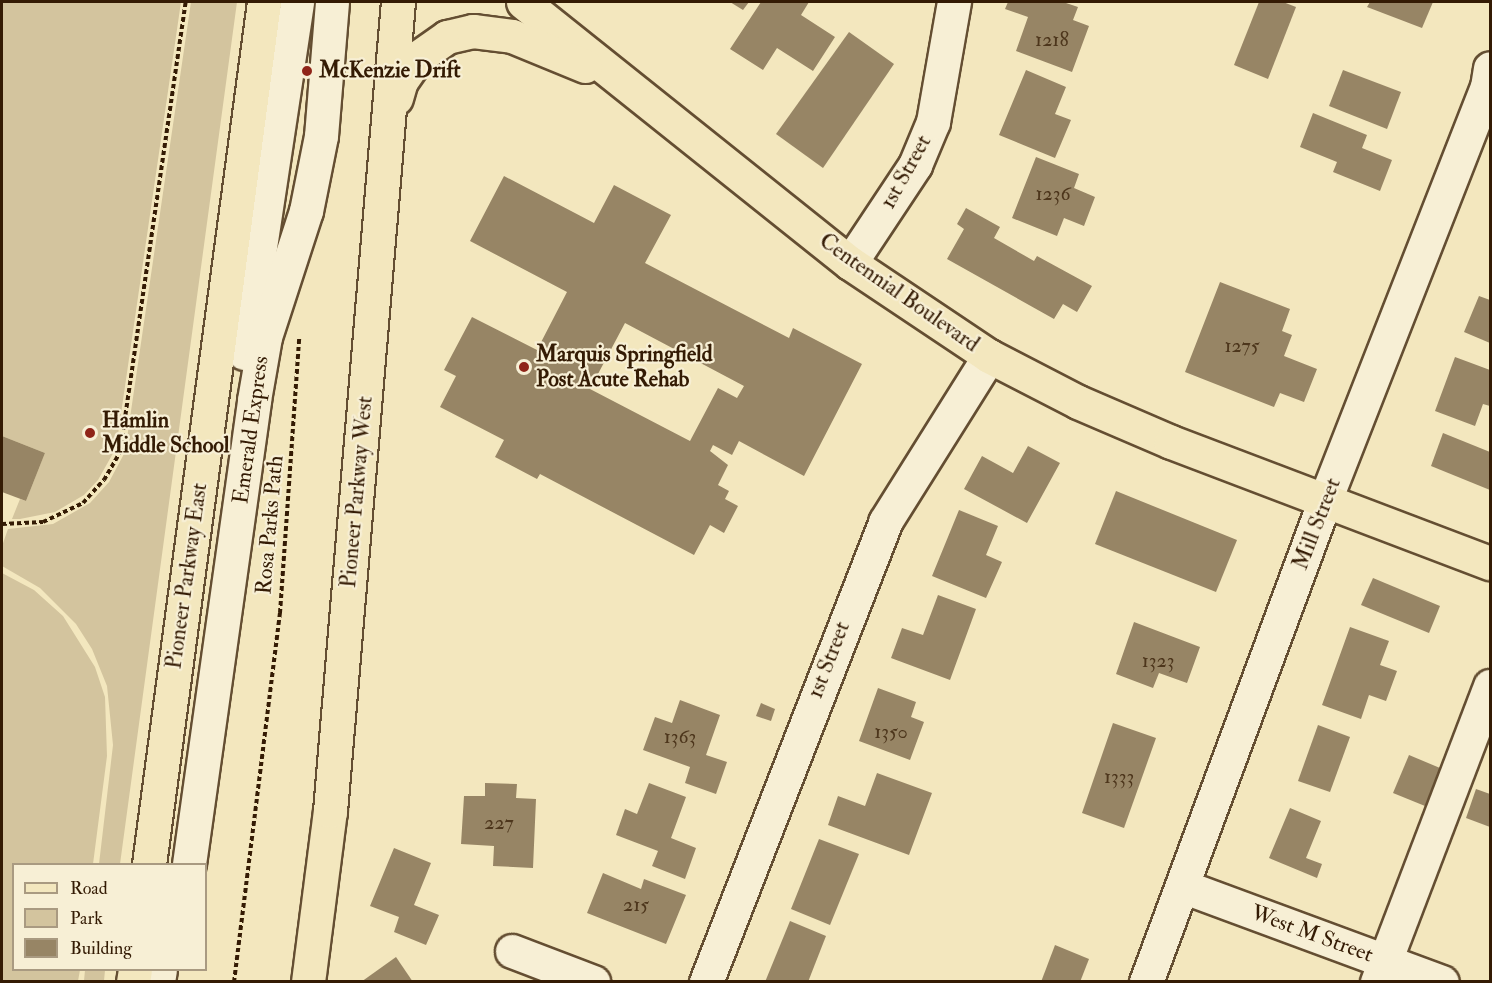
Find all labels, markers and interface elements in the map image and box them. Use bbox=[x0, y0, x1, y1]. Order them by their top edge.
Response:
house number: 1218 bbox=[1035, 27, 1069, 51]
place label: McKenzie Drift bbox=[319, 58, 461, 84]
marker: McKenzie Drift bbox=[300, 64, 314, 78]
street label: 1st Street bbox=[875, 131, 937, 213]
house number: 1236 bbox=[1035, 181, 1071, 205]
street label: Centennial Boulevard bbox=[814, 228, 984, 358]
house number: 1275 bbox=[1224, 333, 1260, 357]
place label: Marquis Springfield Post Acute Rehab bbox=[536, 341, 712, 392]
street label: Emerald Express bbox=[228, 354, 274, 506]
marker: Marquis Springfield Post Acute Rehab bbox=[517, 360, 531, 374]
street label: Pioneer Parkway West bbox=[335, 395, 379, 589]
place label: Hamlin Middle School bbox=[102, 407, 229, 458]
marker: Hamlin Middle School bbox=[83, 426, 97, 440]
street label: Rosa Parks Path bbox=[251, 454, 289, 596]
street label: Mill Street bbox=[1287, 474, 1347, 574]
street label: Pioneer Parkway East bbox=[161, 481, 213, 671]
street label: 1st Street bbox=[802, 618, 856, 702]
house number: 1323 bbox=[1142, 648, 1174, 672]
house number: 1350 bbox=[874, 719, 908, 743]
house number: 1363 bbox=[664, 724, 696, 748]
house number: 1333 bbox=[1104, 764, 1134, 788]
house number: 227 bbox=[484, 810, 514, 834]
legend bbox=[12, 863, 207, 971]
text: Road bbox=[70, 877, 108, 900]
house number: 215 bbox=[623, 892, 649, 916]
street label: West M Street bbox=[1247, 900, 1377, 968]
text: Park bbox=[70, 907, 103, 930]
text: Building bbox=[70, 937, 132, 960]

